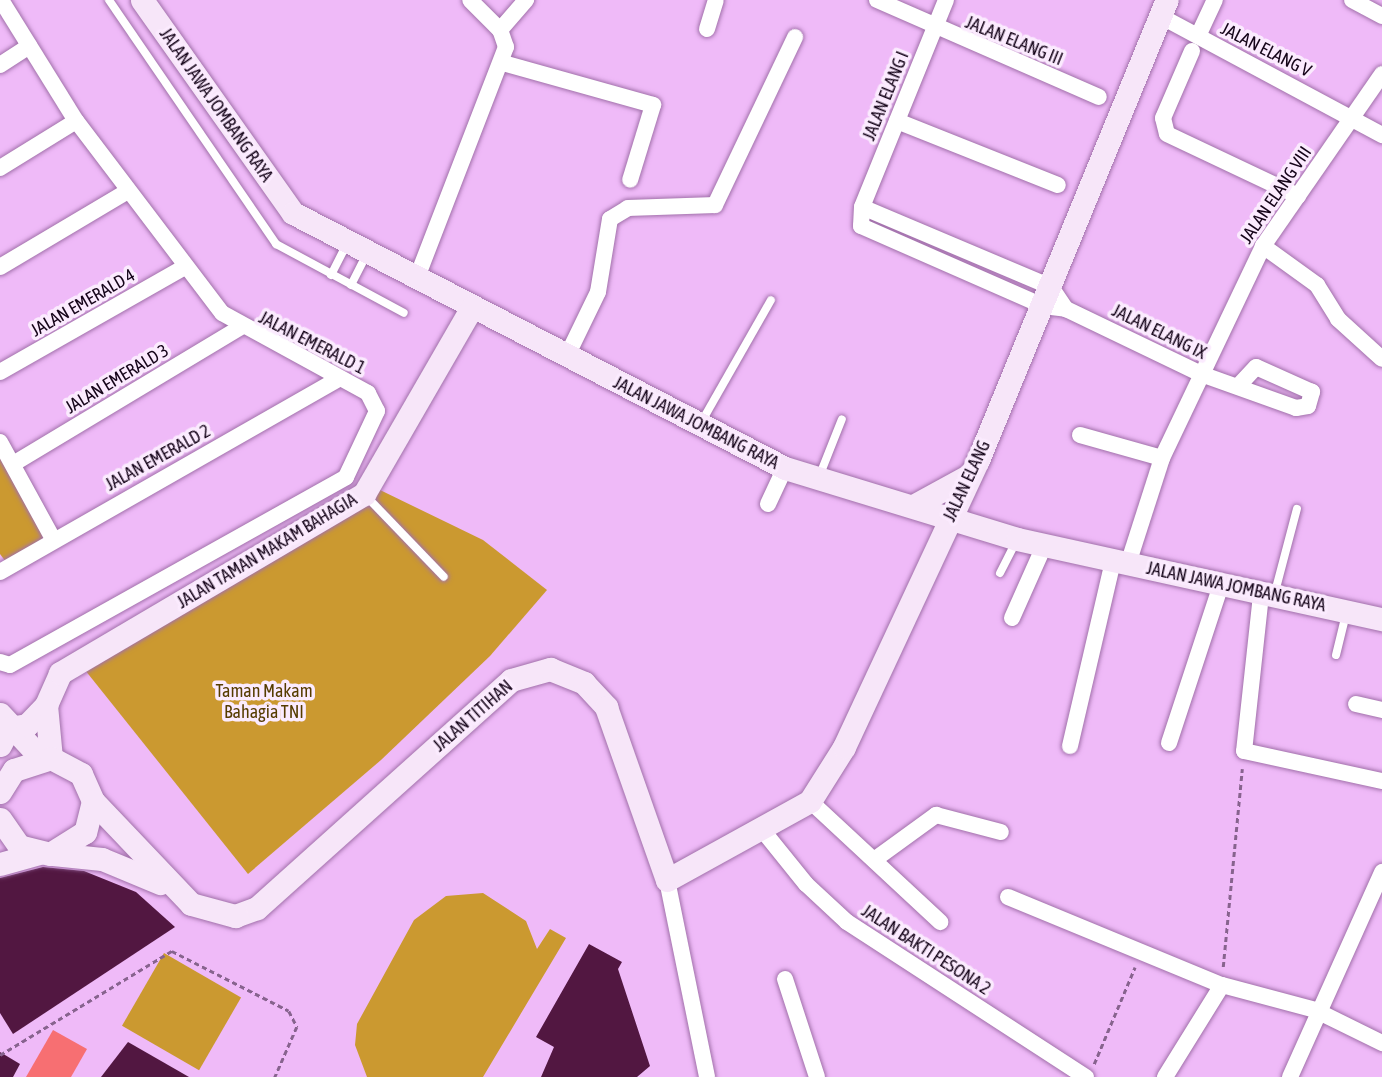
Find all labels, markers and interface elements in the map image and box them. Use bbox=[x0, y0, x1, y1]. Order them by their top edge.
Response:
street label: JALAN ELANG III bbox=[962, 12, 1066, 70]
street label: JALAN ELANG V bbox=[1217, 18, 1315, 82]
street label: JALAN JAWA JOMBANG RAYA bbox=[155, 24, 277, 186]
street label: JALAN ELANG I bbox=[858, 48, 914, 144]
street label: JALAN ELANG VIII bbox=[1236, 142, 1316, 248]
street label: JALAN EMERALD 4 bbox=[27, 264, 139, 342]
street label: JALAN ELANG IX bbox=[1108, 300, 1210, 364]
street label: JALAN EMERALD 1 bbox=[255, 307, 369, 379]
street label: JALAN EMERALD 3 bbox=[61, 340, 173, 418]
street label: JALAN JAWA JOMBANG RAYA bbox=[610, 372, 782, 474]
street label: JALAN EMERALD 2 bbox=[102, 420, 214, 496]
street label: JALAN ELANG bbox=[939, 437, 995, 525]
street label: JALAN TAMAN MAKAM BAHAGIA bbox=[173, 489, 361, 613]
street label: JALAN JAWA JOMBANG RAYA bbox=[1144, 557, 1328, 617]
street label: JALAN TITIHAN bbox=[429, 676, 517, 756]
park label: Taman Makam Bahagia TNI bbox=[215, 681, 313, 724]
street label: JALAN BAKTI PESONA 2 bbox=[857, 900, 995, 1000]

